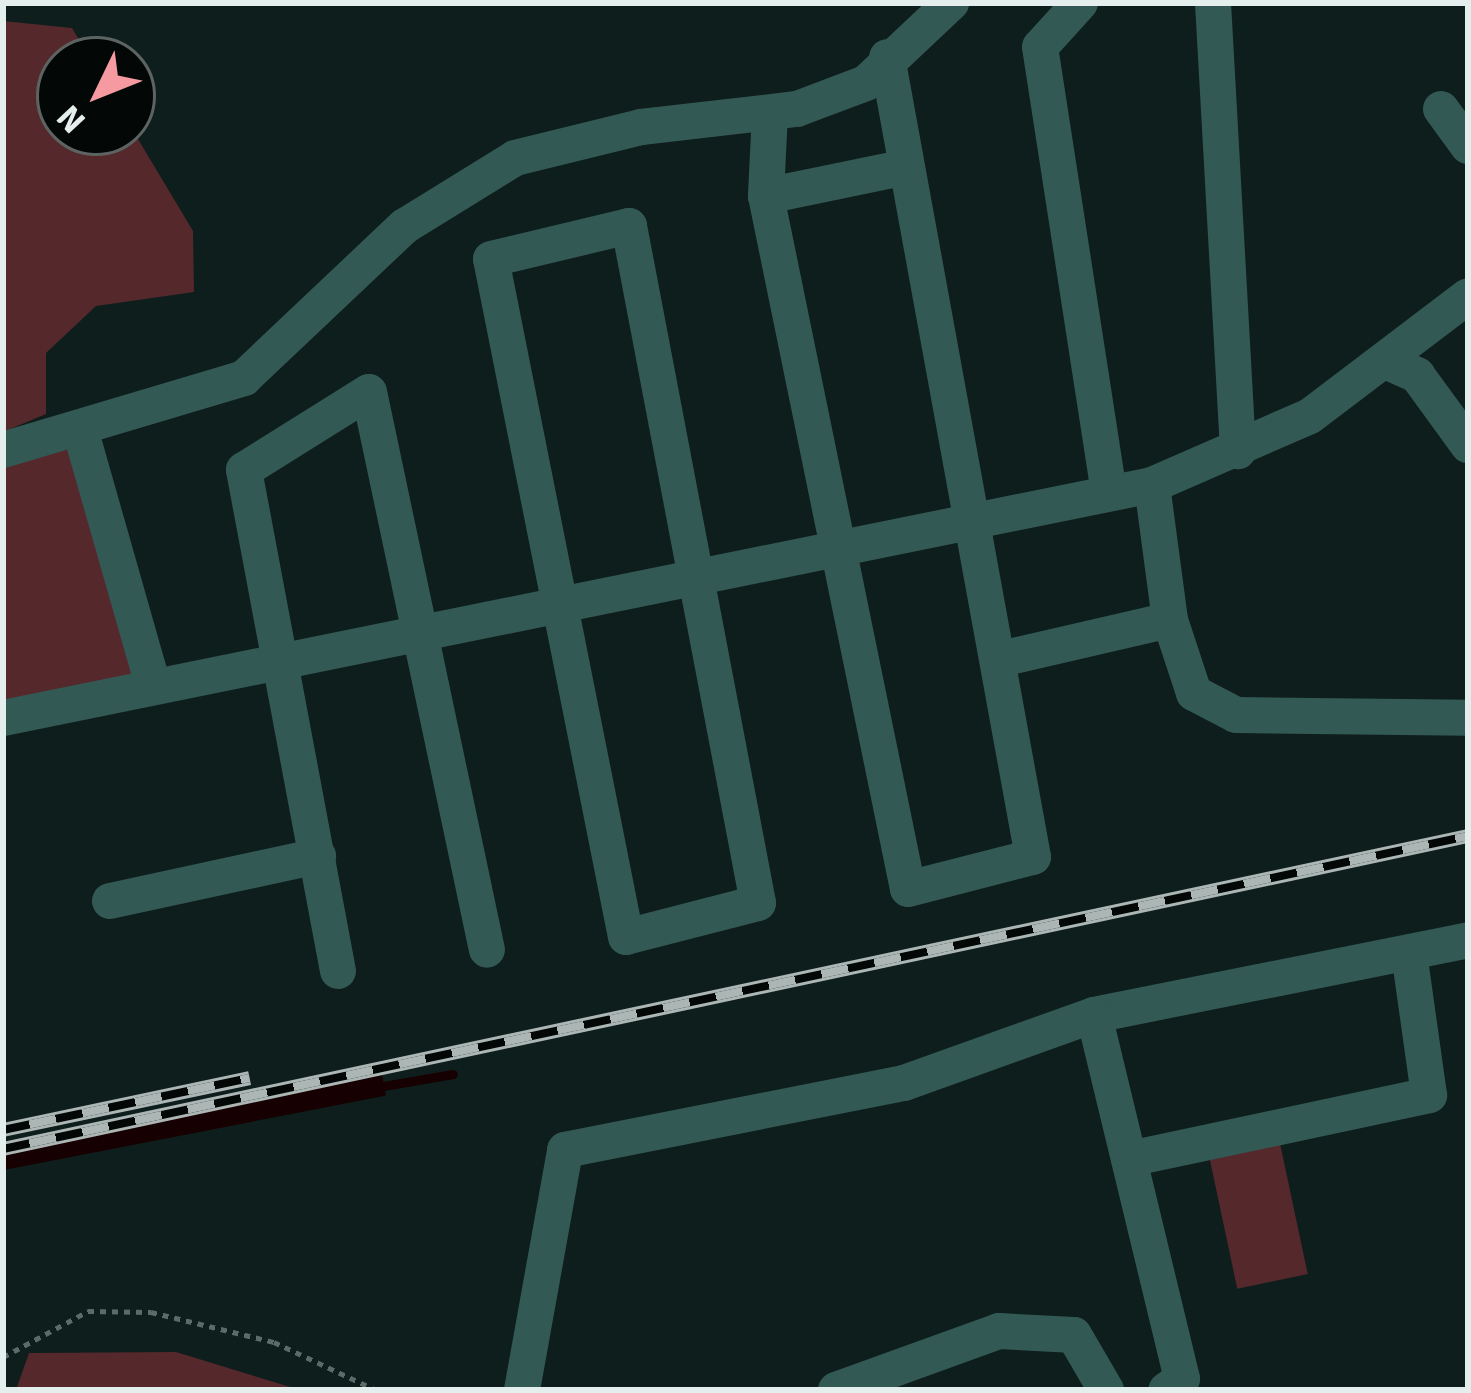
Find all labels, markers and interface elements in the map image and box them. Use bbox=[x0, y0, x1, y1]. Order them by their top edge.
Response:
north arrow bbox=[36, 36, 156, 156]
text: N bbox=[49, 96, 94, 141]

